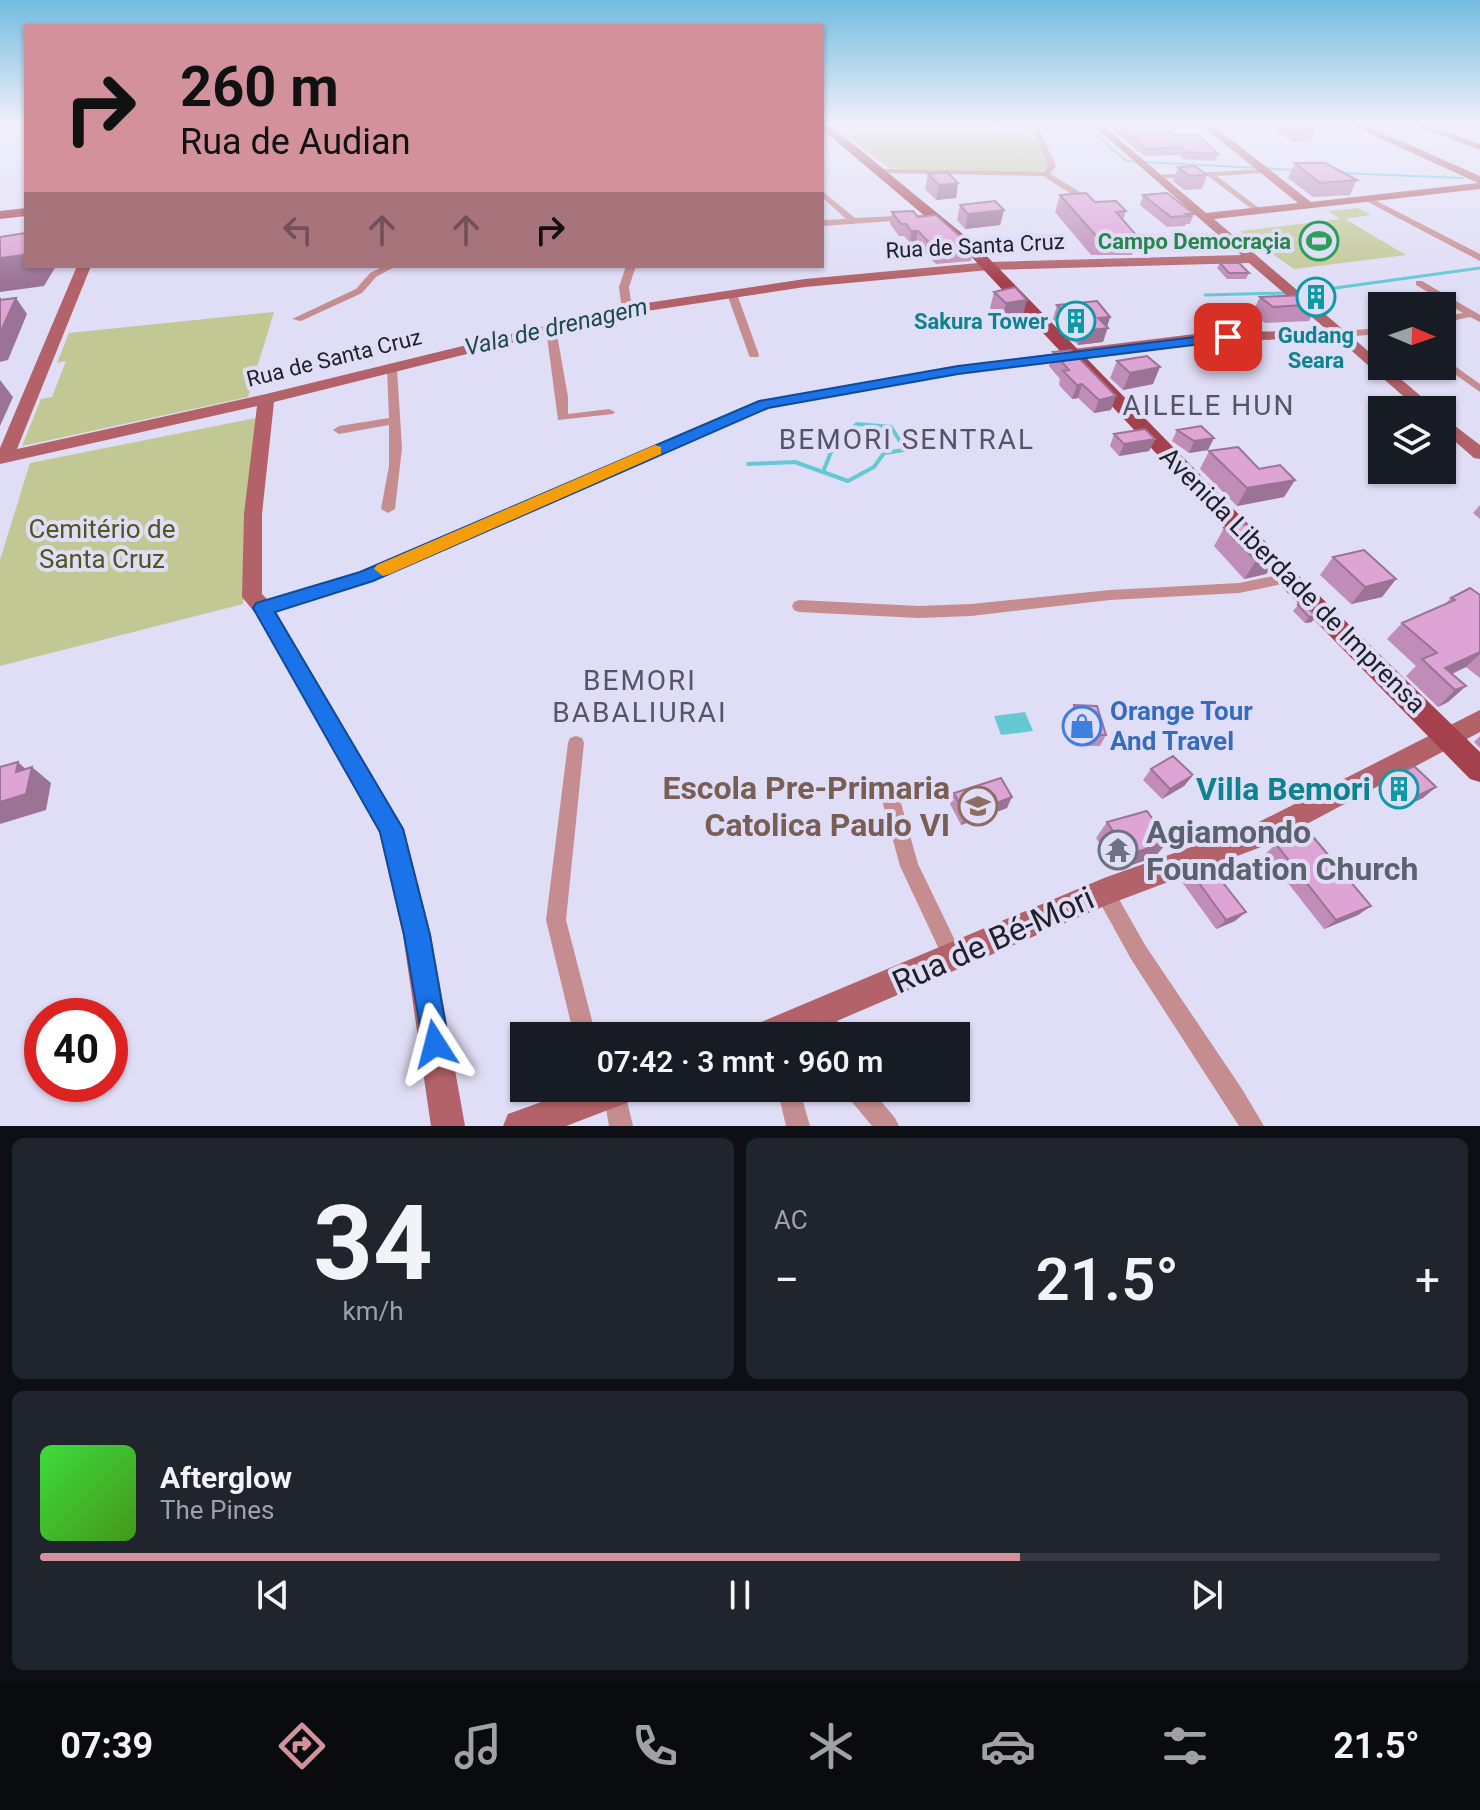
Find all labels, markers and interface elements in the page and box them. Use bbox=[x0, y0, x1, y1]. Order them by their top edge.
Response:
text: 260 m bbox=[180, 54, 339, 120]
icon: right bbox=[48, 56, 152, 160]
text: Rua de Audian bbox=[180, 121, 411, 163]
icon: left bbox=[276, 208, 320, 252]
icon: ahead bbox=[360, 208, 404, 252]
icon: ahead bbox=[444, 208, 488, 252]
icon: right bbox=[528, 208, 572, 252]
sports icon: Campo Democraçia bbox=[1298, 220, 1340, 262]
street label: Rua de Santa Cruz bbox=[885, 229, 1065, 263]
place label: Campo Democraçia bbox=[1098, 229, 1291, 254]
building icon: Gudang Seara bbox=[1295, 276, 1337, 318]
water label: Vala de drenagem bbox=[462, 292, 650, 362]
north arrow bbox=[1368, 292, 1456, 380]
map controls bbox=[1368, 292, 1456, 484]
building icon: Sakura Tower bbox=[1055, 300, 1097, 342]
pin bbox=[1194, 303, 1262, 371]
place label: Sakura Tower bbox=[914, 309, 1048, 334]
icon: arrive bbox=[1206, 315, 1250, 359]
place label: Gudang Seara bbox=[1278, 323, 1354, 373]
street label: Rua de Santa Cruz bbox=[244, 324, 424, 392]
district label: AILELE HUN bbox=[1123, 389, 1295, 422]
button: layers bbox=[1368, 396, 1456, 484]
district label: BEMORI SENTRAL bbox=[779, 423, 1035, 456]
street label: Avenida Liberdade de Imprensa bbox=[1154, 441, 1432, 719]
park label: Cemitério de Santa Cruz bbox=[29, 514, 176, 574]
district label: BEMORI BABALIURAI bbox=[552, 664, 728, 729]
place label: Orange Tour And Travel bbox=[1110, 696, 1253, 756]
shop icon: Orange Tour And Travel bbox=[1061, 705, 1103, 747]
building icon: Villa Bemori bbox=[1378, 768, 1420, 810]
place label: Escola Pre-Primaria Catolica Paulo VI bbox=[662, 769, 950, 844]
place label: Villa Bemori bbox=[1196, 770, 1371, 808]
school or university icon: Escola Pre-Primaria Catolica Paulo VI bbox=[957, 785, 999, 827]
place label: Agiamondo Foundation Church bbox=[1146, 813, 1418, 888]
temple icon: Agiamondo Foundation Church bbox=[1097, 829, 1139, 871]
street label: Rua de Bé-Mori bbox=[887, 879, 1099, 1001]
speed limit sign: 40 bbox=[24, 998, 128, 1102]
position arrow bbox=[393, 1002, 477, 1086]
text: 07:42 · 3 mnt · 960 m bbox=[597, 1044, 883, 1079]
text: 34 bbox=[313, 1183, 433, 1304]
text: AC bbox=[774, 1205, 808, 1235]
text: 21.5° bbox=[1036, 1244, 1179, 1315]
text: − bbox=[774, 1254, 799, 1306]
text: + bbox=[1415, 1254, 1440, 1306]
text: km/h bbox=[342, 1296, 404, 1326]
text: Afterglow bbox=[160, 1460, 292, 1495]
text: The Pines bbox=[160, 1495, 274, 1525]
icon: previous bbox=[251, 1573, 295, 1617]
icon: pause bbox=[718, 1573, 762, 1617]
icon: next bbox=[1185, 1573, 1229, 1617]
icon: directions bbox=[274, 1718, 330, 1774]
icon: music bbox=[450, 1718, 506, 1774]
icon: phone bbox=[627, 1718, 683, 1774]
icon: climate bbox=[803, 1718, 859, 1774]
icon: car bbox=[980, 1718, 1036, 1774]
icon: filters bbox=[1157, 1718, 1213, 1774]
text: 07:39 bbox=[60, 1725, 153, 1767]
text: 21.5° bbox=[1333, 1725, 1420, 1767]

